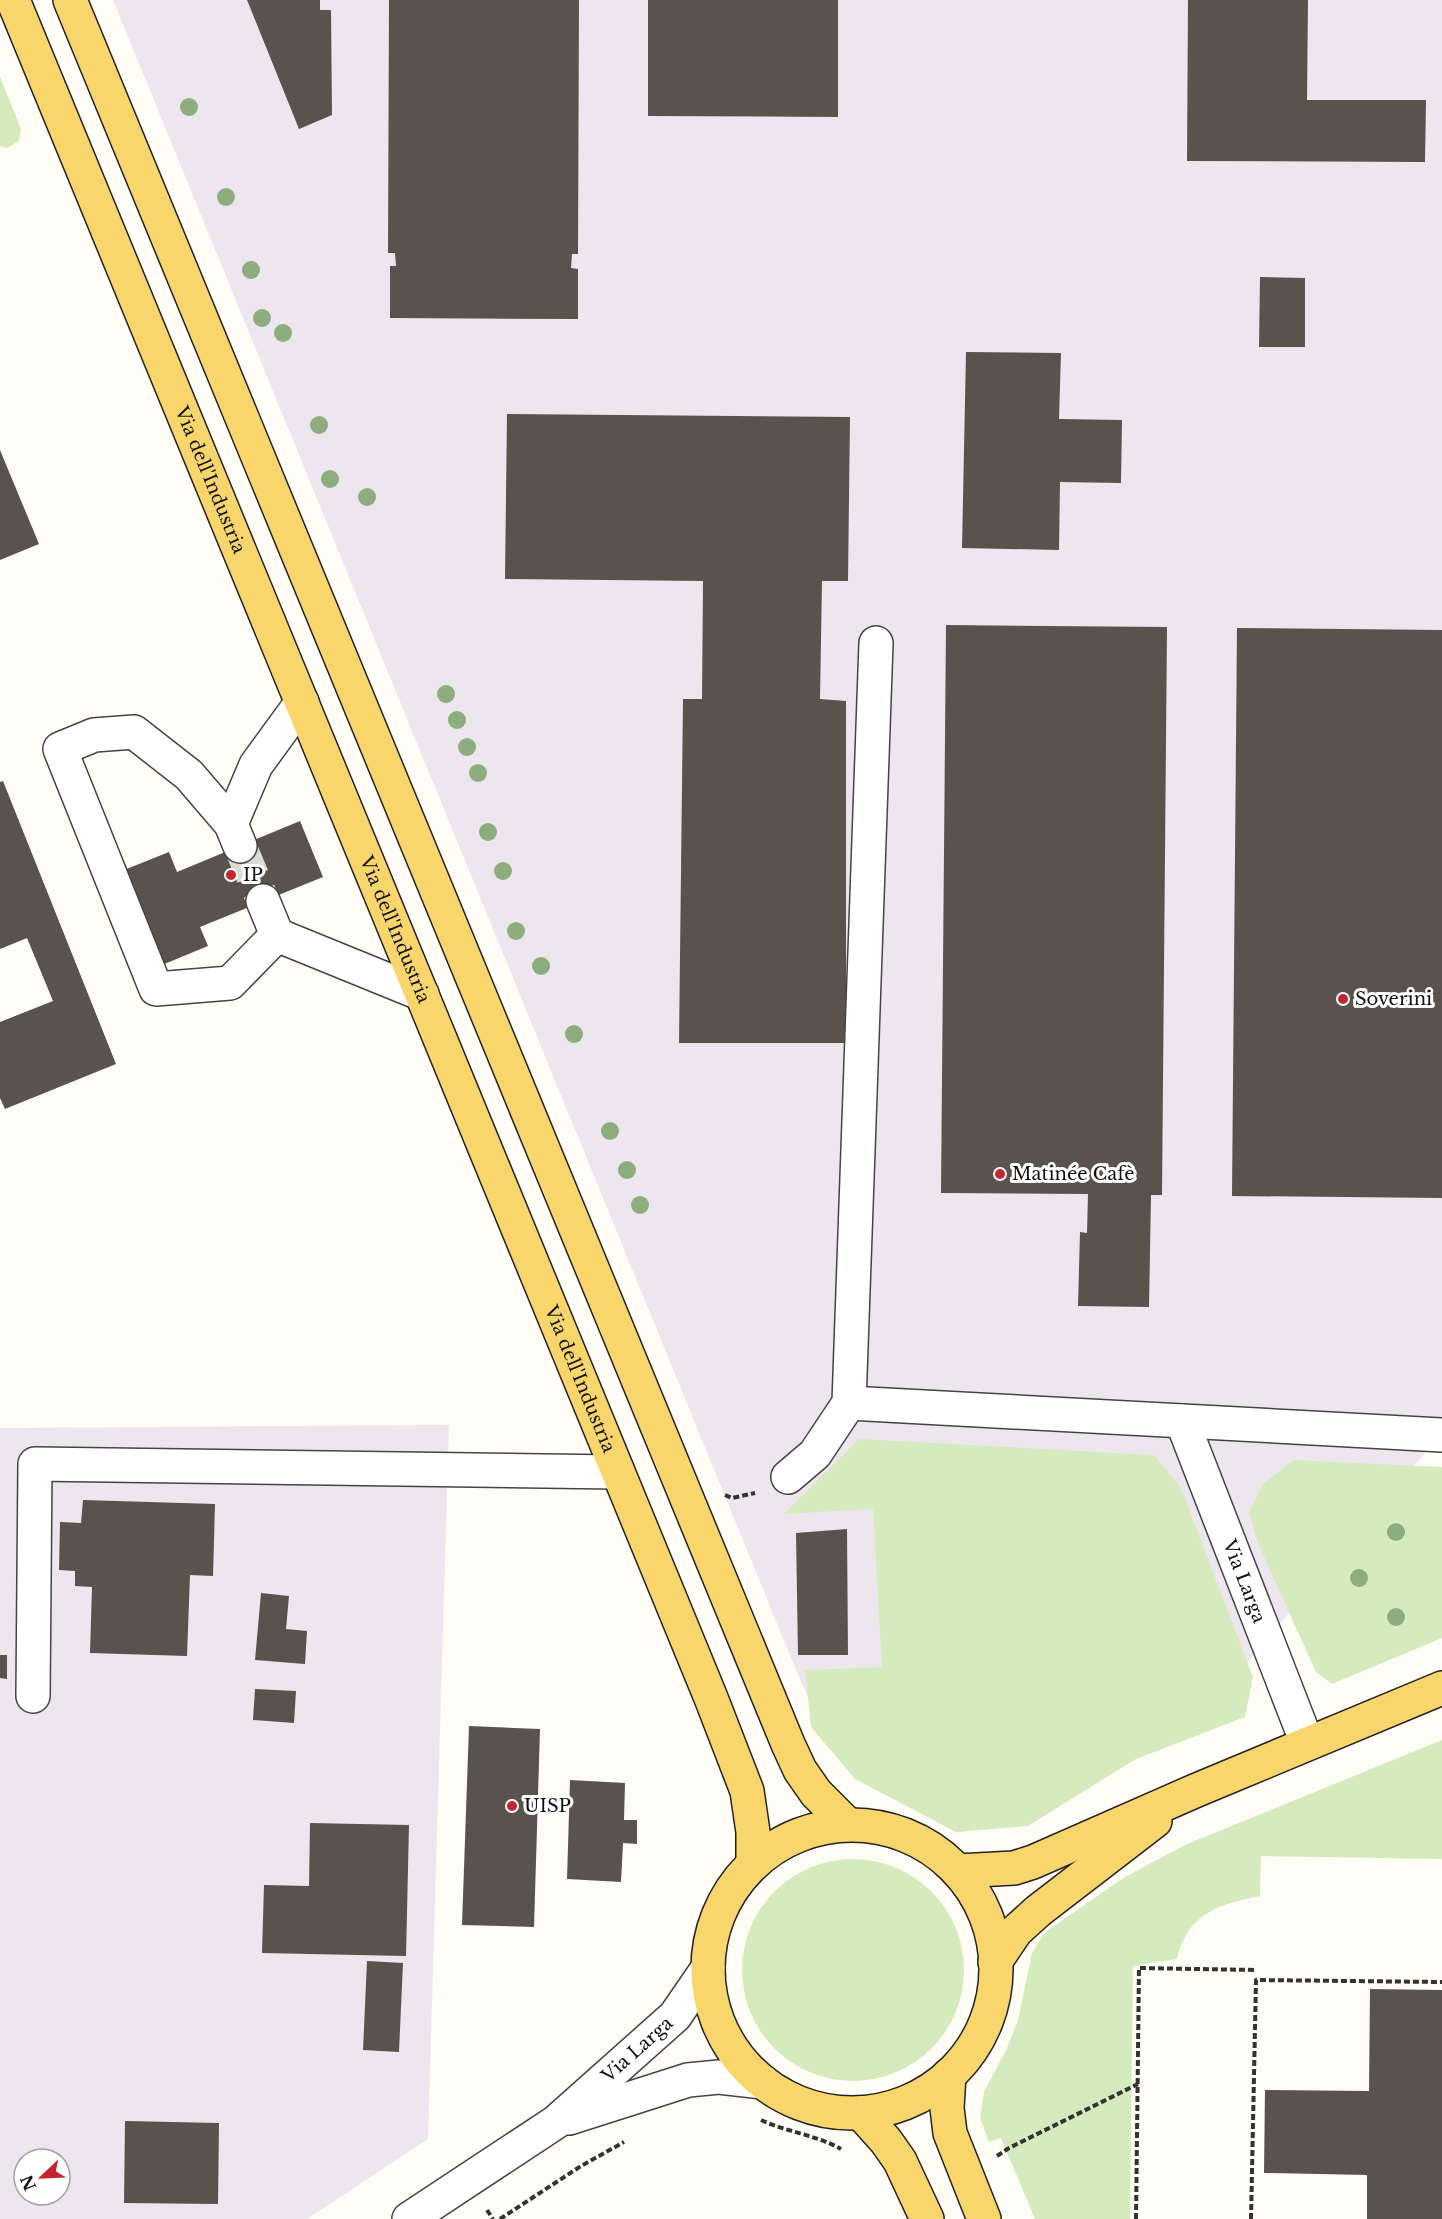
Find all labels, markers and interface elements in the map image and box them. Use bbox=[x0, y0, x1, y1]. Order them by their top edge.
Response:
street label: Via dell'Industria bbox=[170, 402, 250, 557]
street label: Via dell'Industria bbox=[355, 852, 435, 1006]
place label: IP bbox=[243, 864, 263, 886]
marker: IP bbox=[224, 868, 238, 882]
place label: Soverini bbox=[1355, 988, 1432, 1010]
marker: Soverini bbox=[1336, 992, 1350, 1006]
place label: Matinée Cafè bbox=[1012, 1163, 1135, 1185]
marker: Matinée Cafè bbox=[993, 1167, 1007, 1181]
street label: Via dell'Industria bbox=[539, 1301, 620, 1456]
street label: Via Larga bbox=[1218, 1536, 1270, 1626]
place label: UISP bbox=[524, 1795, 571, 1817]
marker: UISP bbox=[505, 1799, 519, 1813]
street label: Via Larga bbox=[597, 2012, 677, 2088]
north arrow bbox=[12, 2147, 72, 2207]
text: N bbox=[16, 2172, 40, 2194]

